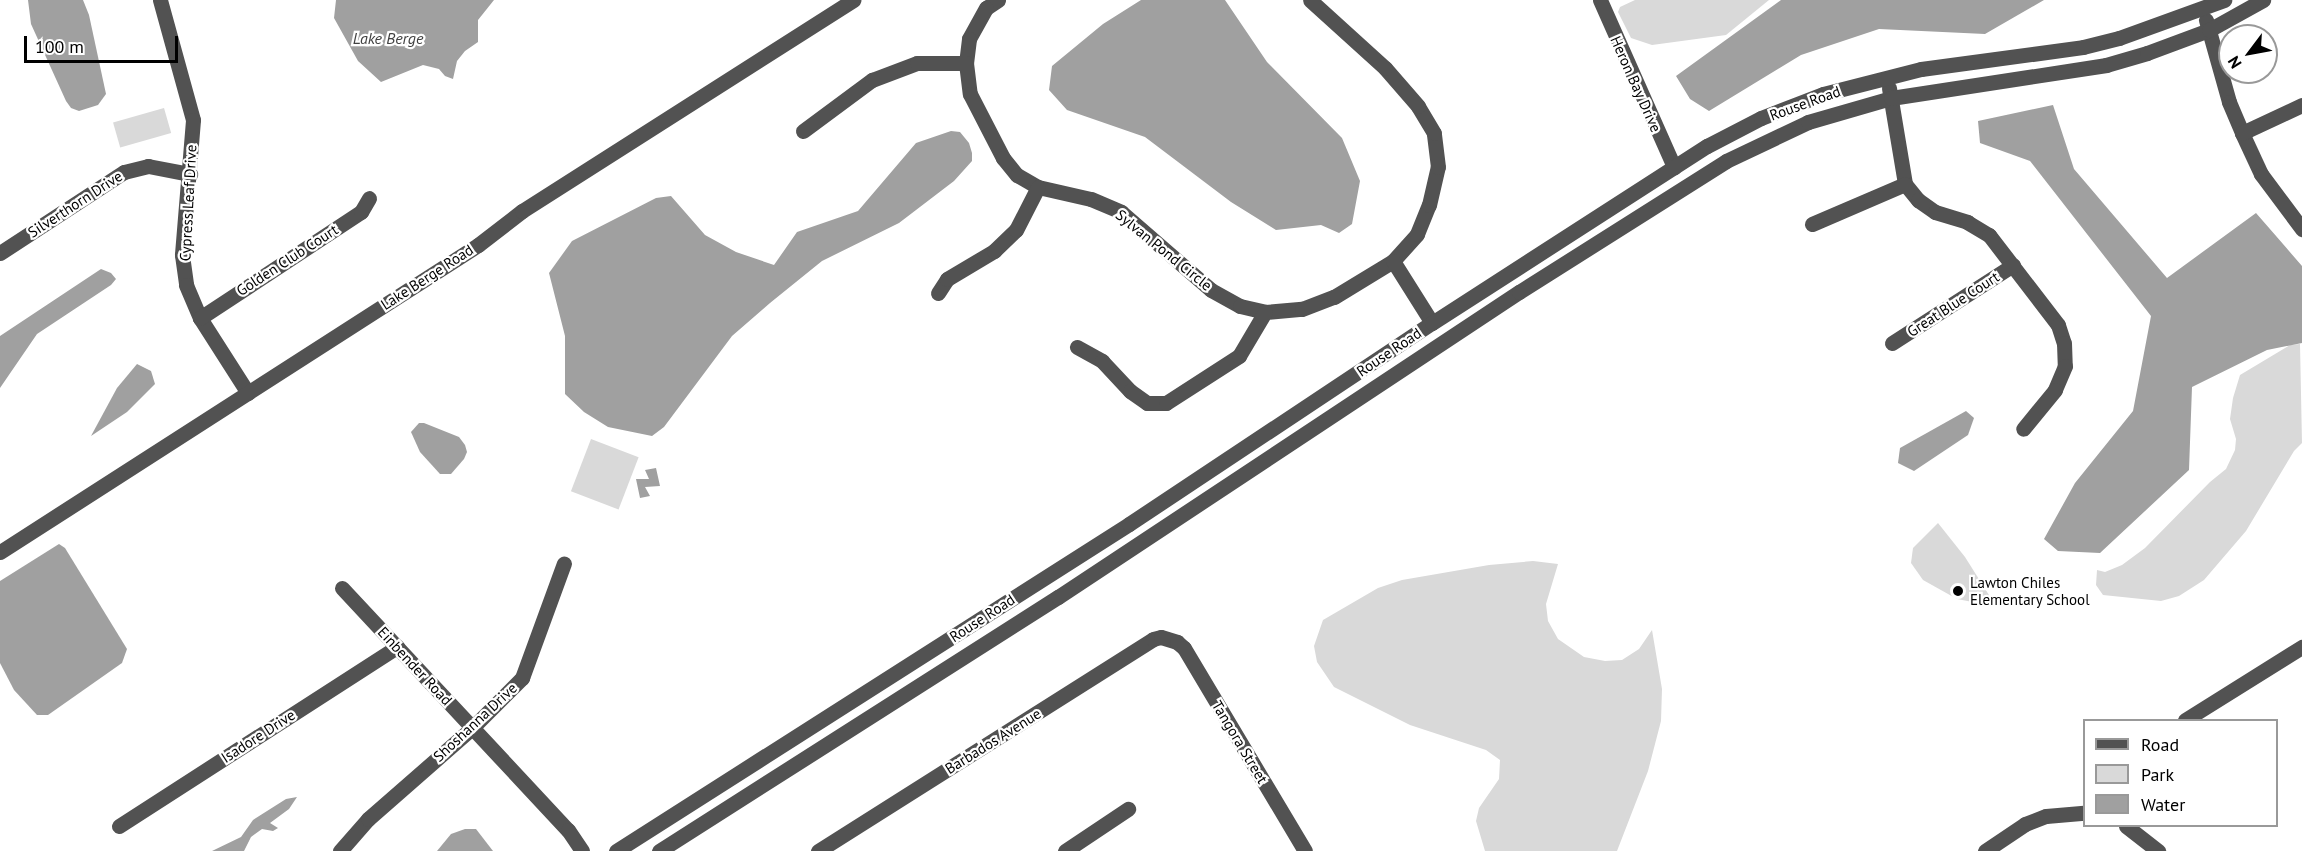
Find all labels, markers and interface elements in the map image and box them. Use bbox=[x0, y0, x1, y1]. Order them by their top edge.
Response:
scale bar bbox=[27, 24, 182, 62]
north arrow bbox=[2218, 24, 2278, 84]
water label: Lake Berge bbox=[353, 28, 423, 48]
street label: Heron Bay Drive bbox=[1607, 33, 1665, 135]
text: 100 m bbox=[35, 35, 84, 58]
text: N bbox=[2223, 53, 2246, 72]
street label: Rouse Road bbox=[1767, 82, 1843, 124]
street label: Cypress Leaf Drive bbox=[176, 144, 200, 262]
street label: Silverthorn Drive bbox=[24, 167, 126, 241]
street label: Sylvan Pond Circle bbox=[1112, 206, 1216, 294]
street label: Golden Club Court bbox=[233, 220, 341, 300]
street label: Lake Berge Road bbox=[377, 240, 477, 314]
street label: Great Blue Court bbox=[1904, 268, 2002, 340]
street label: Rouse Road bbox=[1353, 324, 1425, 380]
place label: Lawton Chiles Elementary School bbox=[1970, 573, 2090, 608]
marker: Lawton Chiles Elementary School bbox=[1951, 584, 1965, 598]
street label: Rouse Road bbox=[946, 590, 1018, 646]
street label: Einbender Road bbox=[374, 623, 456, 709]
street label: Shoshanna Drive bbox=[430, 679, 520, 765]
street label: Tangora Street bbox=[1208, 697, 1272, 787]
street label: Barbados Avenue bbox=[942, 704, 1044, 778]
street label: Isadore Drive bbox=[218, 705, 298, 767]
legend bbox=[2083, 719, 2278, 827]
text: Road bbox=[2141, 733, 2179, 756]
text: Park bbox=[2141, 763, 2174, 786]
text: Water bbox=[2141, 793, 2185, 816]

